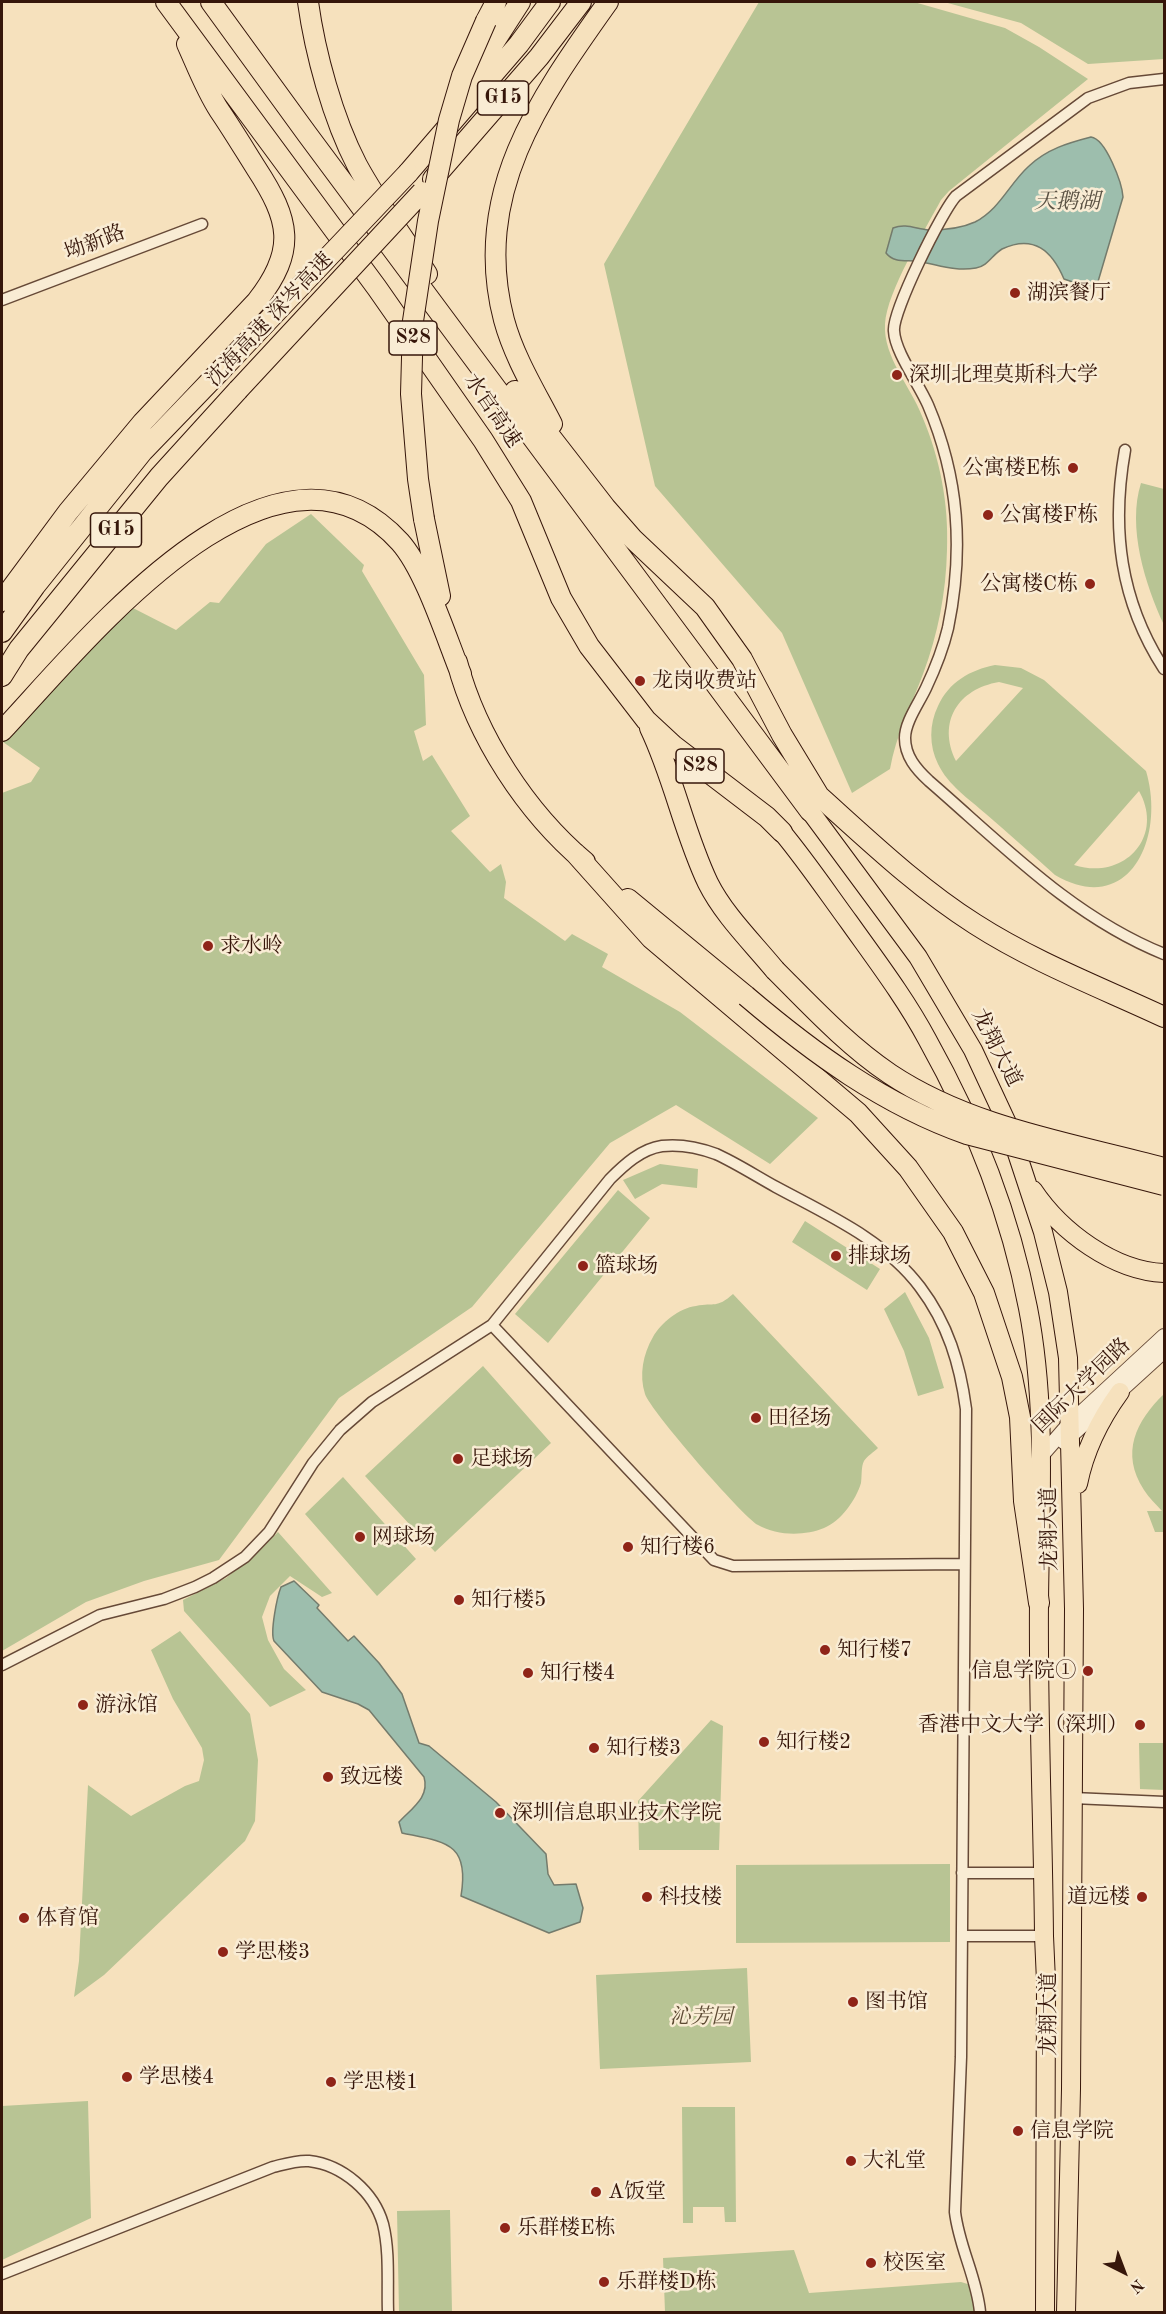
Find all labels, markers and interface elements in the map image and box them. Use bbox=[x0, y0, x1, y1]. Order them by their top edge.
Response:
road number: G15 bbox=[478, 81, 528, 115]
water label: 天鹅湖 bbox=[1034, 189, 1100, 215]
street label: 坳新路 bbox=[61, 220, 129, 266]
street label: 沈海高速 深岑高速 bbox=[201, 248, 339, 392]
place label: 湖滨餐厅 bbox=[1027, 280, 1111, 306]
marker: 湖滨餐厅 bbox=[1008, 286, 1022, 300]
road number: S28 bbox=[389, 321, 437, 355]
place label: 深圳北理莫斯科大学 bbox=[909, 362, 1098, 388]
marker: 深圳北理莫斯科大学 bbox=[890, 368, 904, 382]
street label: 水官高速 bbox=[458, 369, 526, 453]
place label: 公寓楼E栋 bbox=[963, 455, 1061, 481]
marker: 公寓楼E栋 bbox=[1066, 461, 1080, 475]
place label: 公寓楼F栋 bbox=[1000, 502, 1098, 528]
marker: 公寓楼F栋 bbox=[981, 508, 995, 522]
road number: G15 bbox=[90, 513, 142, 547]
place label: 公寓楼C栋 bbox=[980, 571, 1078, 597]
marker: 公寓楼C栋 bbox=[1083, 577, 1097, 591]
place label: 龙岗收费站 bbox=[652, 668, 757, 694]
marker: 龙岗收费站 bbox=[633, 674, 647, 688]
road number: S28 bbox=[676, 749, 724, 783]
place label: 求水岭 bbox=[220, 933, 283, 959]
marker: 求水岭 bbox=[201, 939, 215, 953]
street label: 龙翔大道 bbox=[966, 1005, 1026, 1091]
place label: 排球场 bbox=[848, 1243, 911, 1269]
marker: 排球场 bbox=[829, 1249, 843, 1263]
place label: 篮球场 bbox=[595, 1253, 658, 1279]
marker: 篮球场 bbox=[576, 1259, 590, 1273]
street label: 国际大学园路 bbox=[1028, 1333, 1136, 1439]
place label: 田径场 bbox=[768, 1405, 831, 1431]
marker: 田径场 bbox=[749, 1411, 763, 1425]
place label: 足球场 bbox=[470, 1446, 533, 1472]
marker: 足球场 bbox=[451, 1452, 465, 1466]
street label: 龙翔大道 bbox=[1037, 1487, 1063, 1571]
place label: 网球场 bbox=[372, 1524, 435, 1550]
marker: 网球场 bbox=[353, 1530, 367, 1544]
place label: 知行楼6 bbox=[640, 1534, 715, 1560]
marker: 知行楼6 bbox=[621, 1540, 635, 1554]
place label: 知行楼5 bbox=[471, 1587, 546, 1613]
marker: 知行楼5 bbox=[452, 1593, 466, 1607]
place label: 知行楼7 bbox=[837, 1637, 912, 1663]
marker: 知行楼7 bbox=[818, 1643, 832, 1657]
place label: 信息学院① bbox=[971, 1658, 1076, 1684]
place label: 知行楼4 bbox=[540, 1660, 615, 1686]
marker: 信息学院① bbox=[1081, 1664, 1095, 1678]
marker: 知行楼4 bbox=[521, 1666, 535, 1680]
place label: 游泳馆 bbox=[95, 1692, 158, 1718]
marker: 游泳馆 bbox=[76, 1698, 90, 1712]
place label: 香港中文大学（深圳） bbox=[918, 1712, 1128, 1738]
marker: 香港中文大学（深圳） bbox=[1133, 1718, 1147, 1732]
place label: 知行楼2 bbox=[776, 1729, 851, 1755]
place label: 知行楼3 bbox=[606, 1735, 681, 1761]
marker: 知行楼2 bbox=[757, 1735, 771, 1749]
marker: 知行楼3 bbox=[587, 1741, 601, 1755]
place label: 致远楼 bbox=[340, 1764, 403, 1790]
marker: 致远楼 bbox=[321, 1770, 335, 1784]
place label: 深圳信息职业技术学院 bbox=[512, 1800, 722, 1826]
marker: 深圳信息职业技术学院 bbox=[493, 1806, 507, 1820]
place label: 科技楼 bbox=[659, 1884, 722, 1910]
place label: 道远楼 bbox=[1067, 1884, 1130, 1910]
marker: 科技楼 bbox=[640, 1890, 654, 1904]
marker: 道远楼 bbox=[1135, 1890, 1149, 1904]
place label: 体育馆 bbox=[36, 1905, 99, 1931]
marker: 体育馆 bbox=[17, 1911, 31, 1925]
place label: 学思楼3 bbox=[235, 1939, 310, 1965]
marker: 学思楼3 bbox=[216, 1945, 230, 1959]
street label: 龙翔大道 bbox=[1036, 1972, 1062, 2056]
place label: 图书馆 bbox=[865, 1989, 928, 2015]
marker: 图书馆 bbox=[846, 1995, 860, 2009]
park label: 沁芳园 bbox=[670, 2004, 732, 2030]
place label: 学思楼4 bbox=[139, 2064, 214, 2090]
place label: 学思楼1 bbox=[343, 2069, 418, 2095]
marker: 学思楼4 bbox=[120, 2070, 134, 2084]
marker: 学思楼1 bbox=[324, 2075, 338, 2089]
place label: 信息学院 bbox=[1030, 2118, 1114, 2144]
marker: 信息学院 bbox=[1011, 2124, 1025, 2138]
place label: 大礼堂 bbox=[863, 2148, 926, 2174]
marker: 大礼堂 bbox=[844, 2154, 858, 2168]
place label: A饭堂 bbox=[608, 2179, 666, 2205]
marker: A饭堂 bbox=[589, 2185, 603, 2199]
place label: 乐群楼E栋 bbox=[517, 2215, 615, 2241]
marker: 乐群楼E栋 bbox=[498, 2221, 512, 2235]
north arrow bbox=[1094, 2242, 1154, 2302]
place label: 校医室 bbox=[883, 2250, 946, 2276]
marker: 校医室 bbox=[864, 2256, 878, 2270]
place label: 乐群楼D栋 bbox=[616, 2269, 716, 2295]
marker: 乐群楼D栋 bbox=[597, 2275, 611, 2289]
text: N bbox=[1126, 2275, 1146, 2295]

